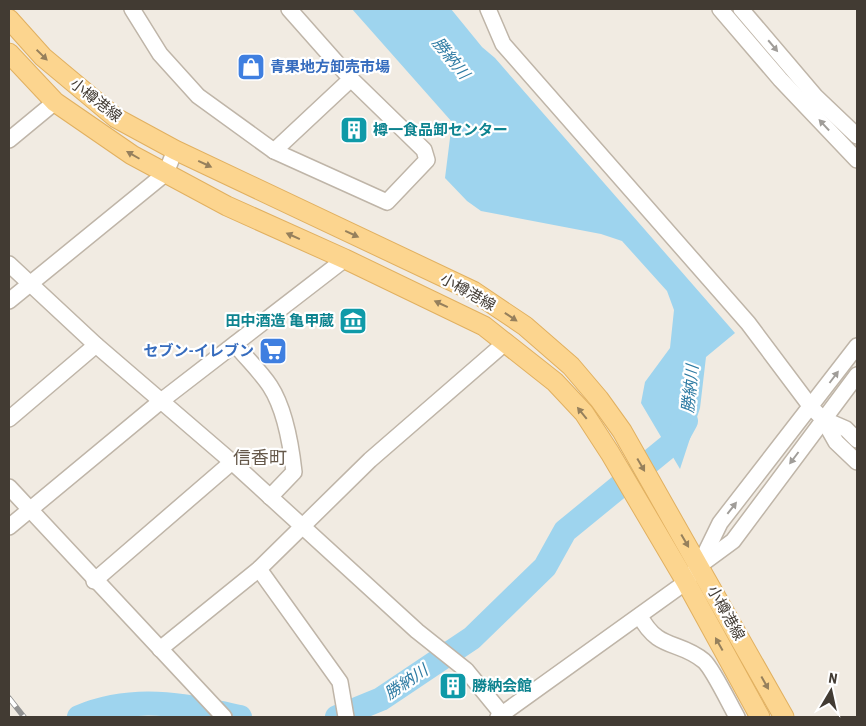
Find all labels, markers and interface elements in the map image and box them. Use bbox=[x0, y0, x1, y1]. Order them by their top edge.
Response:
water label: 勝納川 bbox=[429, 33, 475, 84]
one-way arrow bbox=[768, 39, 779, 52]
one-way arrow bbox=[36, 49, 48, 61]
shop icon: 青果地方卸売市場 bbox=[236, 52, 266, 82]
place label: 青果地方卸売市場 bbox=[270, 58, 390, 76]
street label: 小樽港線 bbox=[67, 74, 125, 126]
building icon: 樽一食品卸センター bbox=[339, 115, 369, 145]
one-way arrow bbox=[818, 119, 830, 131]
place label: 樽一食品卸センター bbox=[373, 121, 508, 139]
one-way arrow bbox=[126, 150, 139, 159]
one-way arrow bbox=[198, 160, 212, 168]
one-way arrow bbox=[345, 230, 359, 238]
one-way arrow bbox=[286, 231, 300, 239]
street label: 小樽港線 bbox=[437, 270, 499, 314]
one-way arrow bbox=[434, 300, 448, 308]
museum icon: 田中酒造 亀甲蔵 bbox=[338, 306, 368, 336]
place label: 田中酒造 亀甲蔵 bbox=[226, 312, 334, 330]
one-way arrow bbox=[504, 312, 518, 322]
supermarket icon: セブン-イレブン bbox=[258, 336, 288, 366]
place label: セブン-イレブン bbox=[144, 342, 254, 360]
water label: 勝納川 bbox=[678, 362, 702, 414]
one-way arrow bbox=[829, 371, 840, 384]
one-way arrow bbox=[577, 407, 588, 420]
district label: 信香町 bbox=[233, 447, 287, 468]
one-way arrow bbox=[789, 451, 799, 465]
one-way arrow bbox=[637, 458, 646, 471]
one-way arrow bbox=[726, 502, 737, 515]
one-way arrow bbox=[681, 533, 689, 548]
street label: 小樽港線 bbox=[704, 582, 748, 644]
one-way arrow bbox=[715, 637, 724, 650]
water label: 勝納川 bbox=[381, 660, 433, 703]
north arrow bbox=[806, 666, 856, 716]
text: N bbox=[828, 670, 839, 687]
building icon: 勝納会館 bbox=[438, 671, 468, 701]
one-way arrow bbox=[760, 676, 769, 689]
place label: 勝納会館 bbox=[472, 677, 532, 695]

